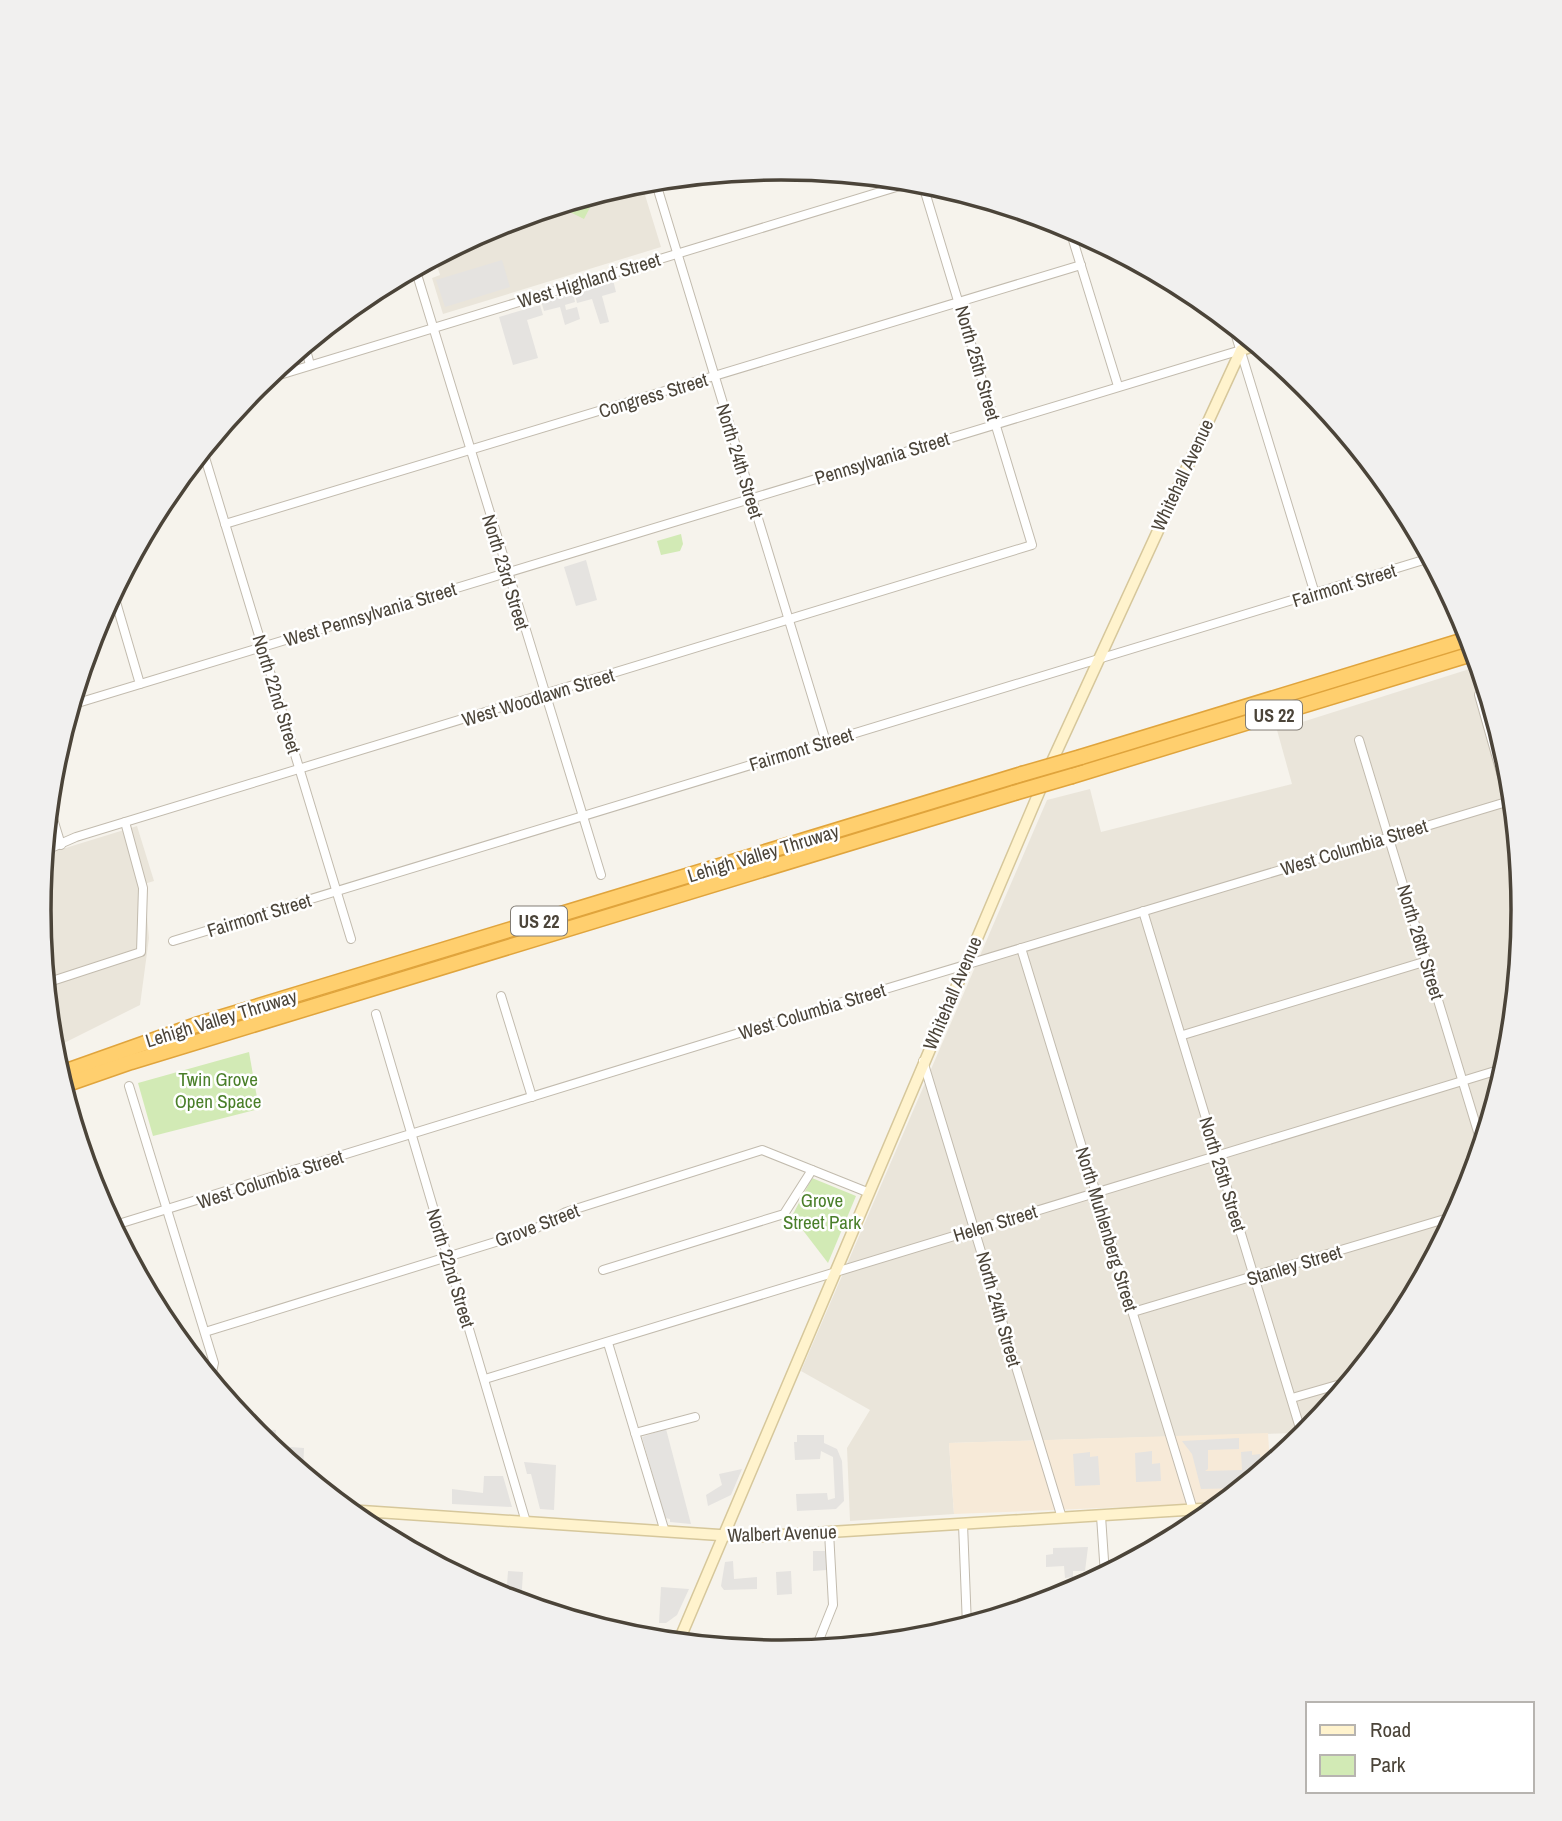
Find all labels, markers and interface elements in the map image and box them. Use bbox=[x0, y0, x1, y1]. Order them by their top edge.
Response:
street label: West Highland Street bbox=[515, 246, 664, 314]
street label: North 25th Street bbox=[949, 302, 1007, 424]
street label: Congress Street bbox=[595, 366, 711, 424]
street label: North 24th Street bbox=[710, 400, 770, 522]
street label: Whitehall Avenue bbox=[1145, 415, 1219, 535]
street label: Pennsylvania Street bbox=[812, 425, 953, 491]
street label: North 23rd Street bbox=[476, 511, 536, 634]
street label: Fairmont Street bbox=[1289, 557, 1400, 613]
street label: West Pennsylvania Street bbox=[281, 575, 460, 653]
street label: North 22nd Street bbox=[247, 631, 308, 757]
street label: West Woodlawn Street bbox=[459, 661, 618, 733]
road number: US 22 bbox=[1246, 700, 1302, 730]
street label: Fairmont Street bbox=[746, 721, 857, 777]
street label: West Columbia Street bbox=[1277, 812, 1431, 882]
street label: Lehigh Valley Thruway bbox=[684, 818, 842, 888]
street label: North 26th Street bbox=[1391, 881, 1451, 1003]
street label: Fairmont Street bbox=[204, 887, 315, 943]
road number: US 22 bbox=[511, 906, 567, 936]
street label: Whitehall Avenue bbox=[916, 932, 988, 1054]
street label: West Columbia Street bbox=[735, 976, 889, 1046]
street label: Lehigh Valley Thruway bbox=[142, 983, 300, 1053]
park label: Twin Grove Open Space bbox=[175, 1066, 261, 1114]
street label: North 25th Street bbox=[1193, 1113, 1253, 1235]
street label: West Columbia Street bbox=[194, 1143, 347, 1215]
street label: North Muhlenberg Street bbox=[1070, 1144, 1145, 1315]
park label: Grove Street Park bbox=[783, 1187, 861, 1235]
street label: Grove Street bbox=[491, 1197, 584, 1253]
street label: Helen Street bbox=[950, 1198, 1041, 1248]
street label: North 22nd Street bbox=[421, 1205, 482, 1331]
street label: Stanley Street bbox=[1243, 1238, 1345, 1292]
street label: North 24th Street bbox=[970, 1248, 1028, 1370]
street label: Walbert Avenue bbox=[727, 1518, 837, 1548]
legend bbox=[1306, 1702, 1534, 1793]
text: Road bbox=[1370, 1715, 1411, 1744]
text: Park bbox=[1370, 1750, 1406, 1779]

